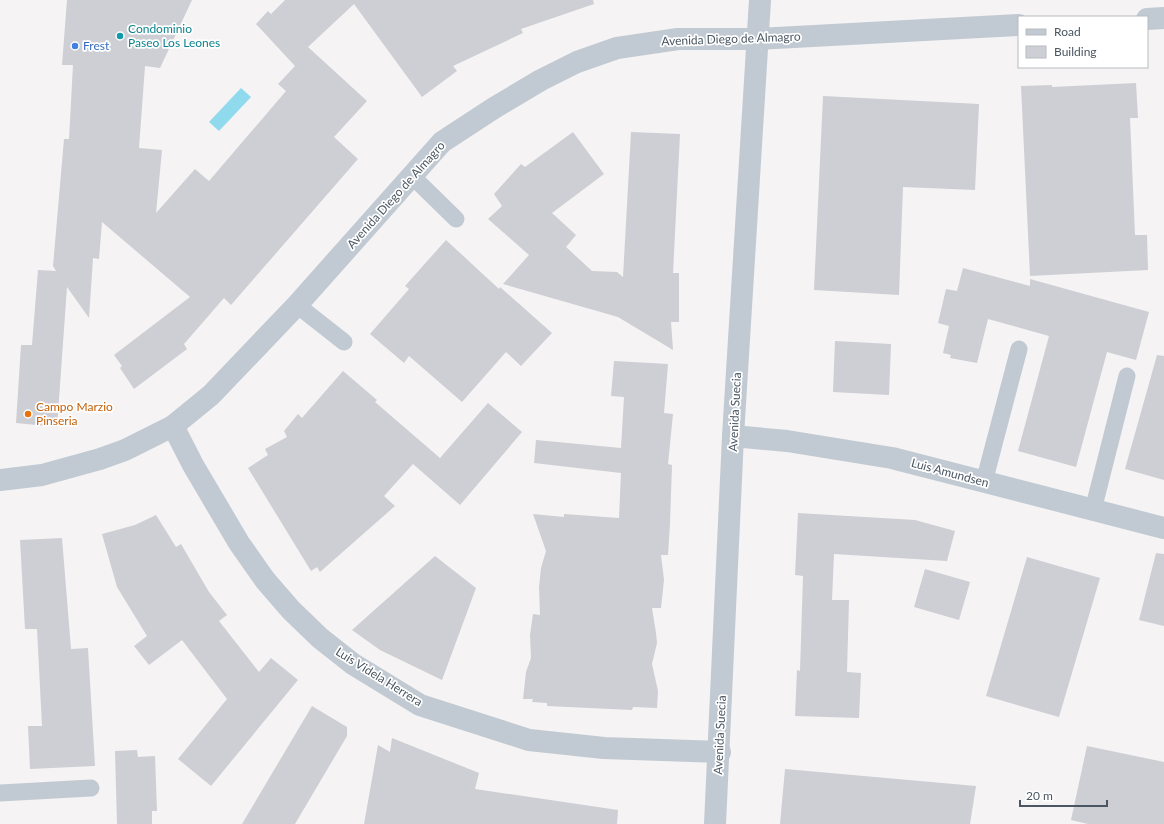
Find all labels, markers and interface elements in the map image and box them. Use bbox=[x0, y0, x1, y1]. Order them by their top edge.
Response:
legend bbox=[1018, 16, 1148, 68]
place label: Condominio Paseo Los Leones bbox=[128, 21, 220, 50]
text: Road bbox=[1054, 24, 1081, 39]
street label: Avenida Diego de Almagro bbox=[661, 29, 801, 48]
marker: Condominio Paseo Los Leones bbox=[115, 31, 125, 41]
place label: Frest bbox=[83, 38, 110, 53]
marker: Frest bbox=[70, 41, 80, 51]
text: Building bbox=[1054, 44, 1097, 59]
street label: Avenida Diego de Almagro bbox=[343, 138, 448, 251]
street label: Avenida Suecia bbox=[725, 372, 744, 452]
place label: Campo Marzio Pinseria bbox=[36, 399, 113, 428]
marker: Campo Marzio Pinseria bbox=[23, 409, 33, 419]
street label: Luis Amundsen bbox=[910, 455, 990, 490]
street label: Luis Videla Herrera bbox=[333, 644, 425, 709]
street label: Avenida Suecia bbox=[710, 695, 729, 775]
scale bar bbox=[1020, 782, 1107, 808]
text: 20 m bbox=[1026, 788, 1053, 803]

